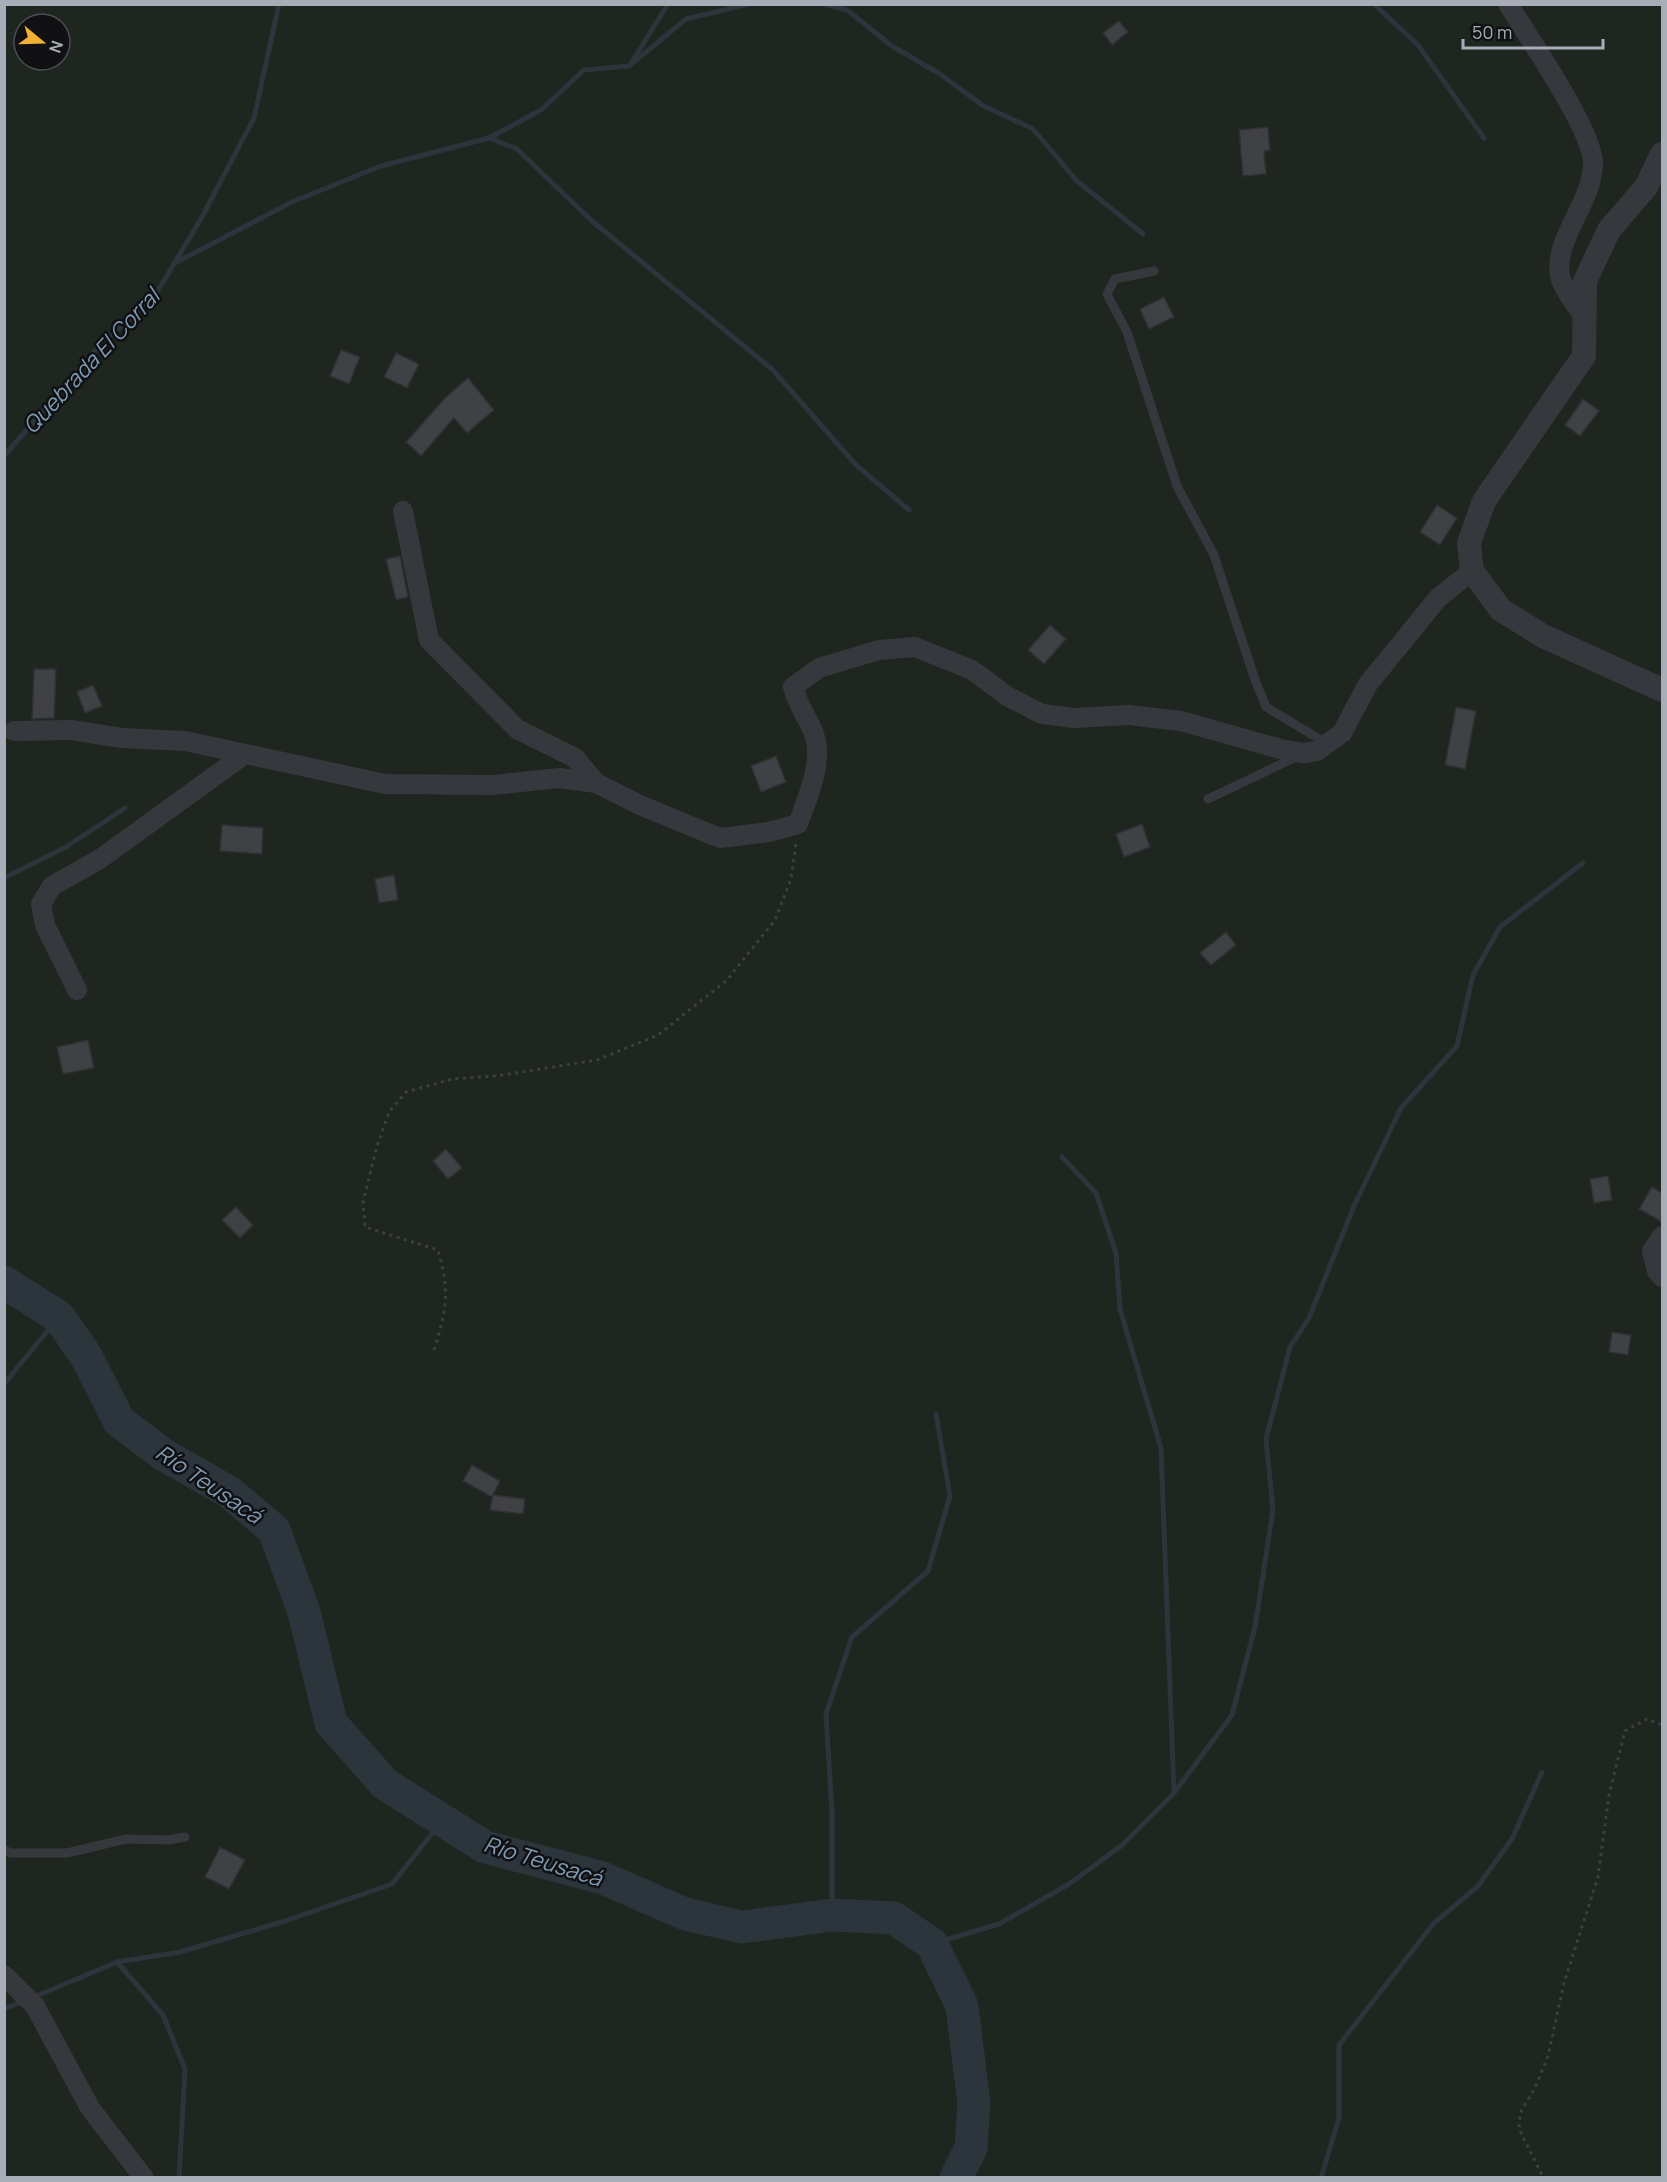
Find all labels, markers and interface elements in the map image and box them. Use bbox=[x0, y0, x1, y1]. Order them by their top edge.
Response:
north arrow bbox=[12, 12, 72, 72]
scale bar bbox=[1463, 12, 1602, 50]
text: 50 m bbox=[1472, 20, 1512, 44]
text: N bbox=[44, 38, 68, 56]
water label: Quebrada El Corral bbox=[16, 280, 168, 440]
water label: Río Teusacá bbox=[150, 1438, 269, 1531]
water label: Río Teusacá bbox=[480, 1829, 607, 1894]

